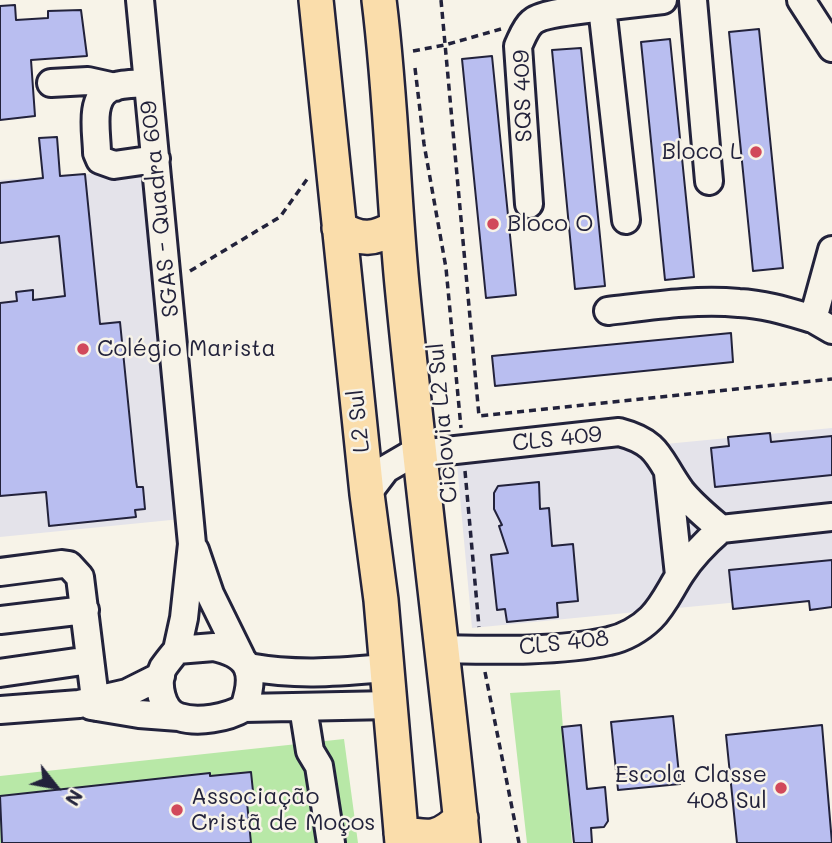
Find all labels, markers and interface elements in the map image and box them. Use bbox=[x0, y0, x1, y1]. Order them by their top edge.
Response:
street label: SQS 409 bbox=[508, 49, 538, 143]
street label: SGAS - Quadra 609 bbox=[135, 99, 185, 319]
place label: Bloco L bbox=[662, 138, 742, 166]
marker: Bloco L bbox=[748, 144, 764, 160]
place label: Bloco O bbox=[507, 210, 593, 238]
marker: Bloco O bbox=[485, 216, 501, 232]
place label: Colégio Marista bbox=[97, 335, 276, 363]
marker: Colégio Marista bbox=[75, 341, 91, 357]
street label: Ciclovia L2 Sul bbox=[422, 342, 464, 504]
street label: L2 Sul bbox=[342, 388, 376, 454]
street label: CLS 409 bbox=[511, 421, 603, 457]
street label: CLS 408 bbox=[518, 625, 610, 661]
north arrow bbox=[21, 752, 91, 822]
place label: Escola Classe 408 Sul bbox=[615, 761, 767, 815]
marker: Escola Classe 408 Sul bbox=[773, 780, 789, 796]
place label: Associação Cristã de Moços bbox=[191, 783, 375, 837]
text: N bbox=[60, 785, 89, 811]
marker: Associação Cristã de Moços bbox=[169, 802, 185, 818]

